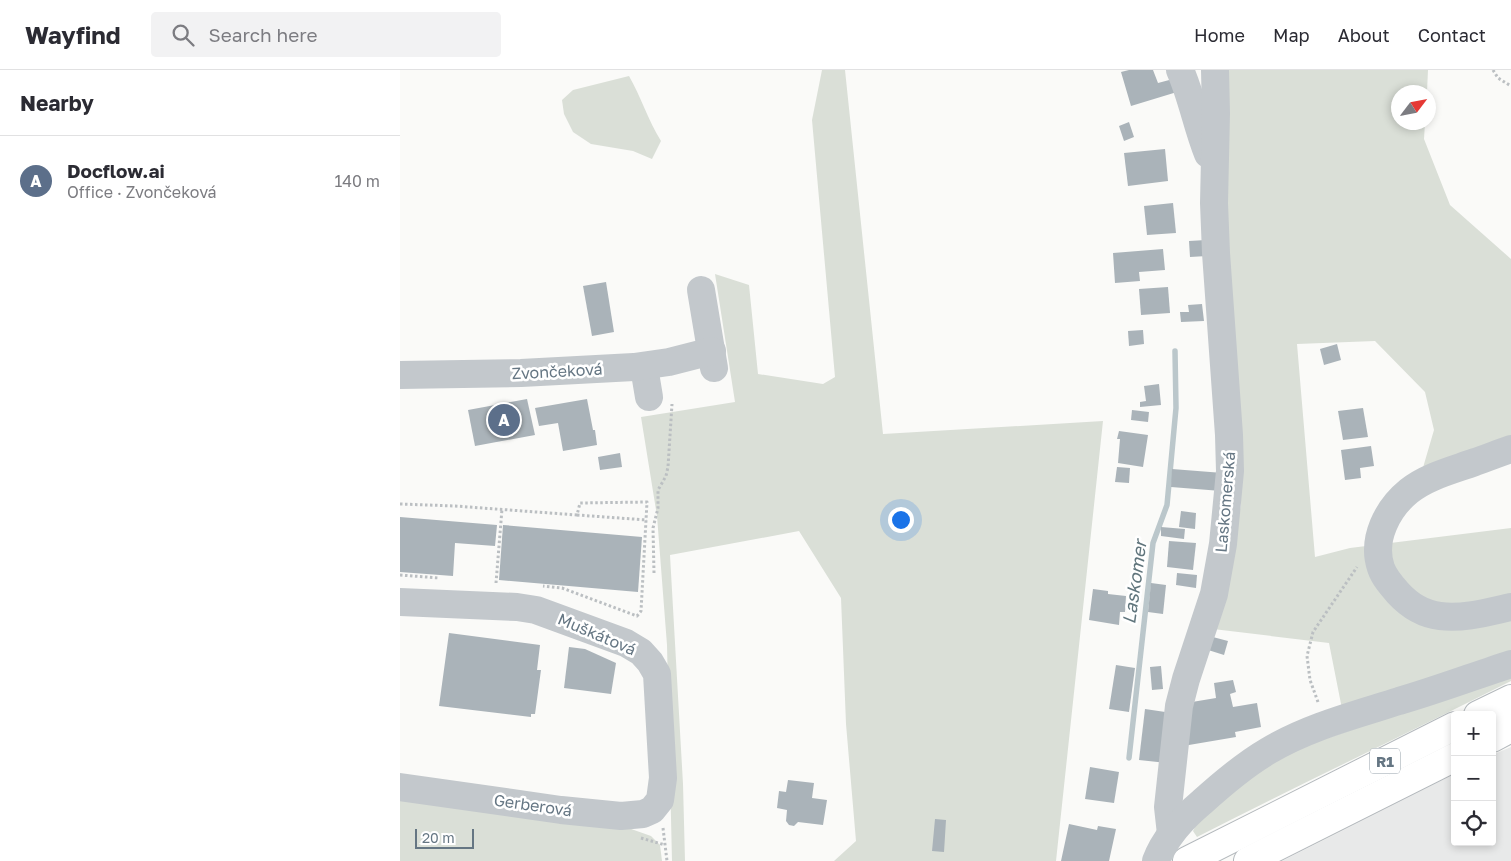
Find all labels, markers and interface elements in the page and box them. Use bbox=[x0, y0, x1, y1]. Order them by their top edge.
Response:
search box bbox=[151, 12, 501, 57]
text: Wayfind bbox=[25, 20, 121, 49]
icon: search bbox=[169, 21, 197, 49]
text: Search here bbox=[209, 23, 317, 46]
text: Home bbox=[1194, 24, 1245, 46]
text: Map bbox=[1273, 24, 1310, 46]
text: About bbox=[1338, 24, 1390, 46]
text: Contact bbox=[1418, 24, 1486, 46]
north arrow bbox=[1391, 85, 1436, 130]
text: Nearby bbox=[20, 90, 94, 116]
text: Docflow.ai bbox=[67, 159, 165, 182]
text: A bbox=[30, 171, 42, 191]
text: 140 m bbox=[334, 171, 380, 191]
text: Office · Zvončeková bbox=[67, 182, 217, 202]
street label: Zvončeková bbox=[511, 359, 603, 383]
pin: A bbox=[488, 401, 520, 439]
street label: Laskomerská bbox=[1211, 451, 1239, 553]
your location bbox=[888, 507, 914, 533]
water label: Laskomer bbox=[1117, 536, 1151, 625]
street label: Muškátová bbox=[555, 609, 639, 659]
map controls bbox=[1451, 711, 1496, 846]
button: + bbox=[1451, 711, 1496, 756]
road number: R1 bbox=[1370, 748, 1400, 774]
button: − bbox=[1451, 756, 1496, 801]
street label: Gerberová bbox=[493, 790, 573, 820]
button: locate bbox=[1451, 801, 1496, 846]
scale bar bbox=[415, 826, 474, 849]
text: 20 m bbox=[422, 829, 455, 846]

